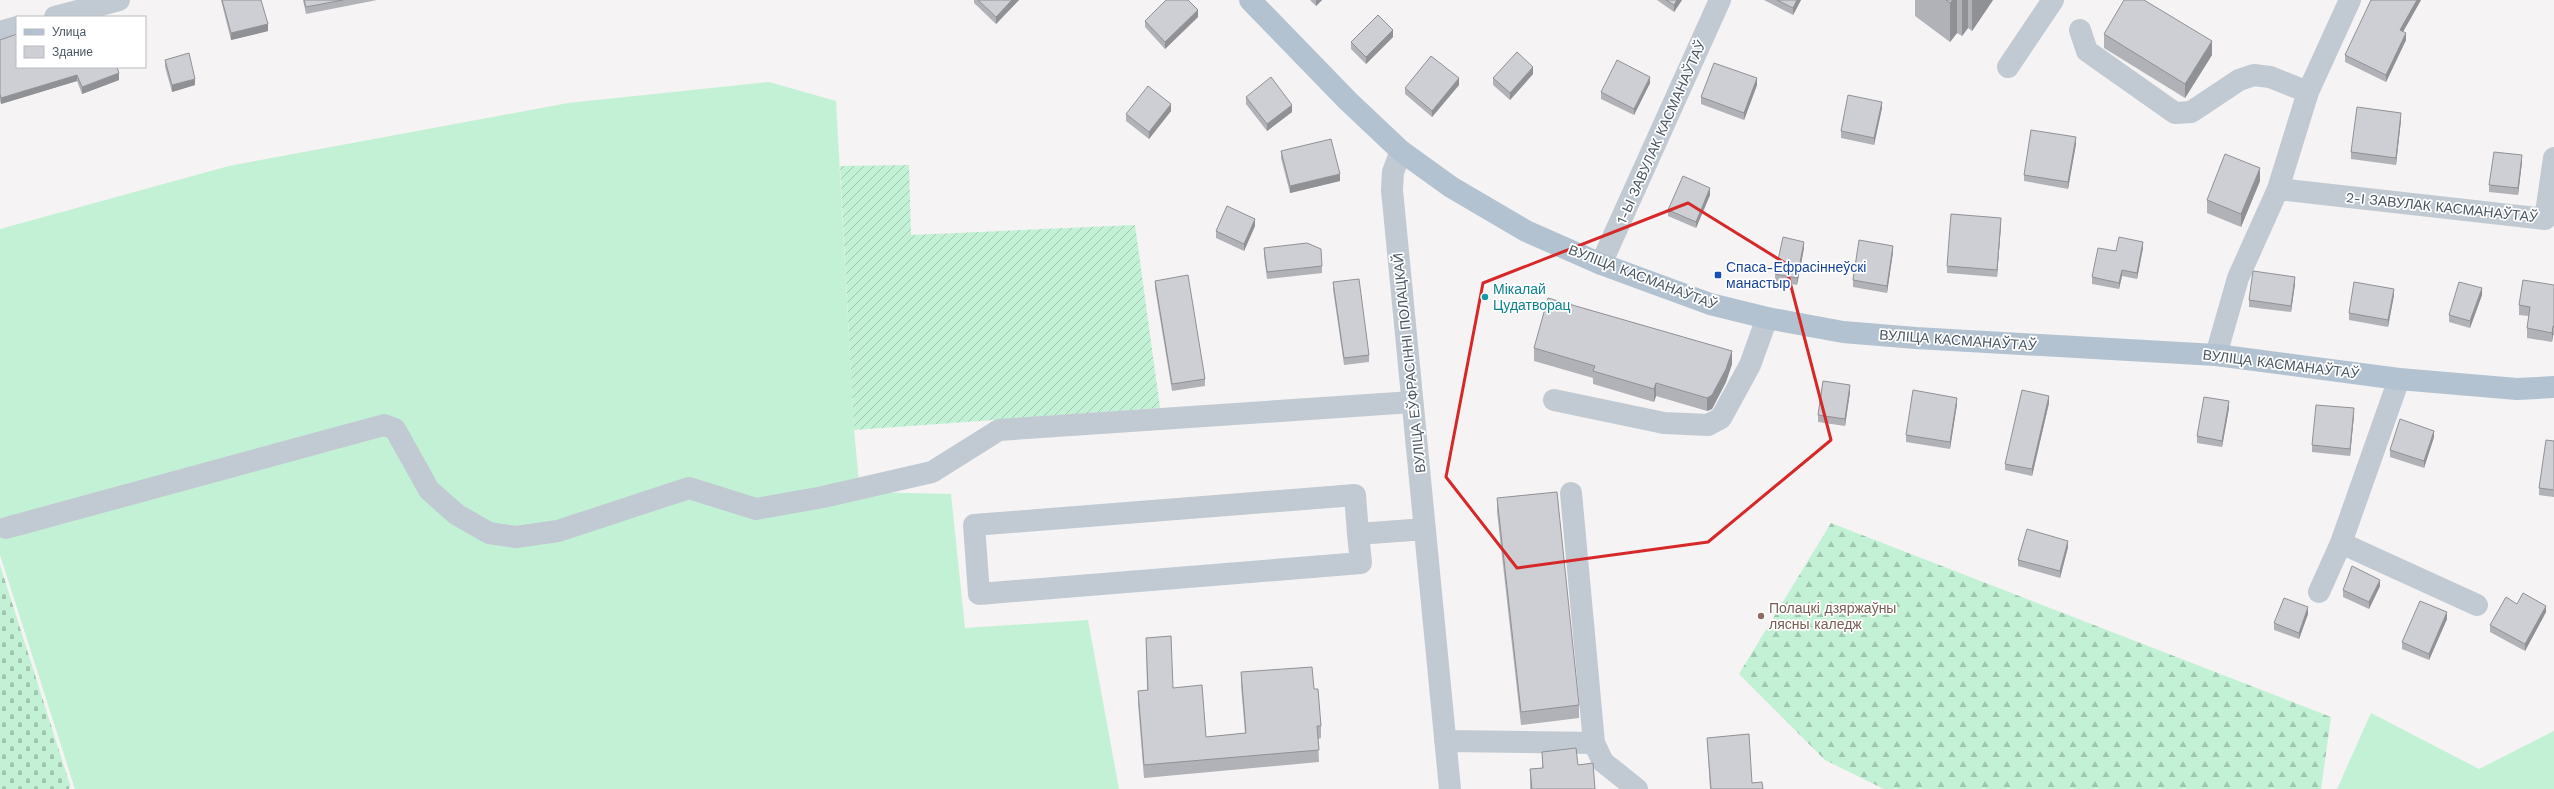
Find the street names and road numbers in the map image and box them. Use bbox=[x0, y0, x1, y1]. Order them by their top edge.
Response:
street label: 1-Ы ЗАВУЛАК КАСМАНАЎТАЎ bbox=[1612, 37, 1709, 226]
street label: 2-І ЗАВУЛАК КАСМАНАЎТАЎ bbox=[2345, 188, 2539, 225]
street label: ВУЛІЦА КАСМАНАЎТАЎ bbox=[1567, 240, 1720, 313]
street label: ВУЛІЦА ЕЎФРАСІННІ ПОЛАЦКАЙ bbox=[1388, 252, 1429, 474]
street label: ВУЛІЦА КАСМАНАЎТАЎ bbox=[1879, 326, 2037, 353]
street label: ВУЛІЦА КАСМАНАЎТАЎ bbox=[2202, 345, 2360, 382]

